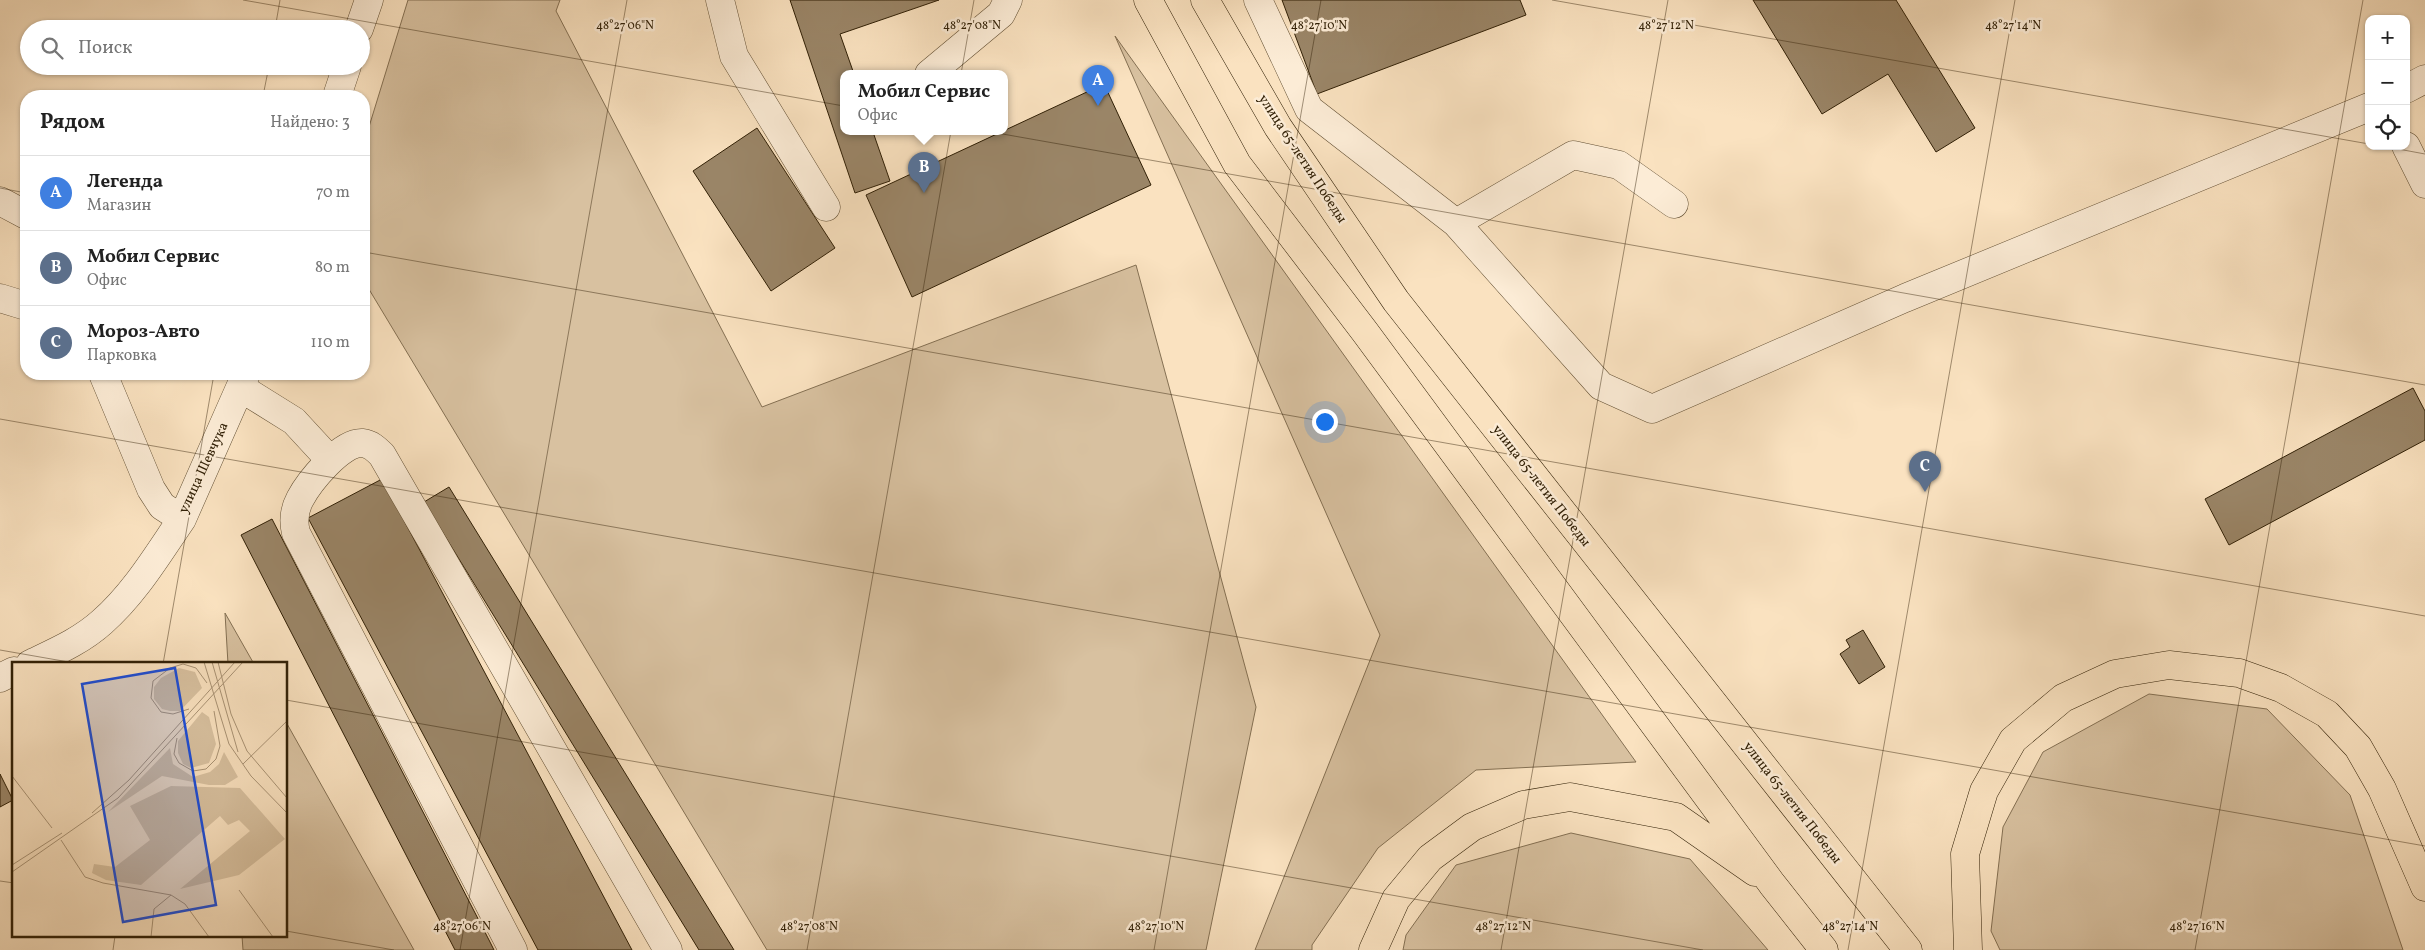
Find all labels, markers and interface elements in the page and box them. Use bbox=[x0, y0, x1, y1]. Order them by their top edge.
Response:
map controls bbox=[2365, 15, 2410, 150]
button: + bbox=[2365, 15, 2410, 60]
text: 48°27'06"N bbox=[596, 18, 654, 34]
text: 48°27'08"N bbox=[943, 18, 1001, 34]
text: 48°27'10"N bbox=[1291, 18, 1347, 34]
text: 48°27'12"N bbox=[1638, 18, 1694, 34]
text: 48°27'14"N bbox=[1985, 18, 2041, 34]
search box bbox=[20, 20, 370, 75]
icon: search bbox=[38, 34, 66, 62]
text: Поиск bbox=[78, 35, 132, 61]
button: − bbox=[2365, 60, 2410, 105]
pin: A bbox=[1082, 65, 1114, 106]
popup bbox=[840, 70, 1008, 135]
text: Мобил Сервис bbox=[858, 79, 990, 105]
street label: улица 65-летия Победы bbox=[1253, 91, 1351, 227]
text: Офис bbox=[858, 105, 898, 127]
button: locate bbox=[2365, 105, 2410, 150]
text: Рядом bbox=[40, 108, 105, 137]
text: Найдено: 3 bbox=[270, 112, 350, 134]
pin: B bbox=[908, 152, 940, 193]
text: Легенда bbox=[87, 169, 163, 195]
text: A bbox=[50, 182, 62, 204]
text: 70 m bbox=[316, 182, 350, 204]
text: Магазин bbox=[87, 195, 151, 217]
text: Мобил Сервис bbox=[87, 244, 219, 270]
text: B bbox=[51, 257, 61, 279]
text: 80 m bbox=[315, 257, 350, 279]
text: Офис bbox=[87, 270, 127, 292]
text: Мороз-Авто bbox=[87, 319, 200, 345]
text: C bbox=[51, 332, 61, 354]
text: 110 m bbox=[311, 332, 350, 354]
text: Парковка bbox=[87, 345, 157, 367]
your location bbox=[1312, 409, 1338, 435]
street label: улица Шевчука bbox=[175, 419, 233, 517]
street label: улица 65-летия Победы bbox=[1487, 421, 1595, 551]
pin: C bbox=[1909, 451, 1941, 492]
inset map bbox=[12, 662, 288, 938]
street label: улица 65-летия Победы bbox=[1738, 738, 1846, 868]
text: 48°27'06"N bbox=[433, 919, 491, 935]
text: 48°27'08"N bbox=[780, 919, 838, 935]
text: 48°27'10"N bbox=[1128, 919, 1184, 935]
text: 48°27'12"N bbox=[1475, 919, 1531, 935]
text: 48°27'14"N bbox=[1822, 919, 1878, 935]
text: 48°27'16"N bbox=[2169, 919, 2225, 935]

